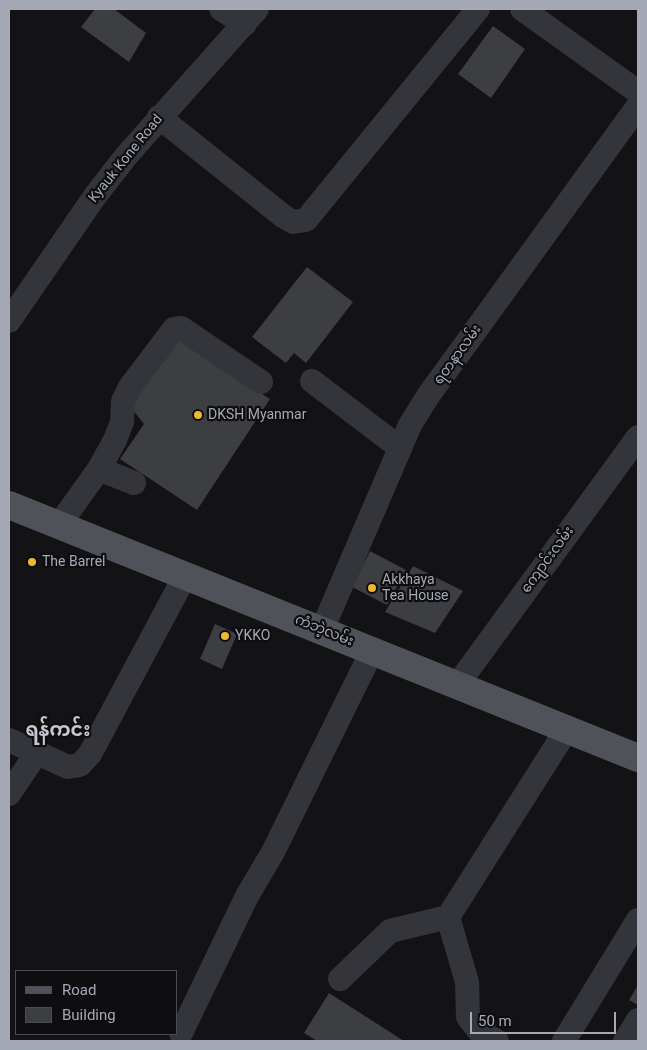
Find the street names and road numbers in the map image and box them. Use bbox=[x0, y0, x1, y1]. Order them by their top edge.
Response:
street label: Kyauk Kone Road bbox=[85, 112, 167, 206]
street label: ရတနာလမ်း bbox=[431, 322, 485, 388]
street label: ကျောင်းလမ်း bbox=[518, 523, 578, 597]
street label: ကံဘဲ့လမ်း bbox=[292, 612, 356, 650]

